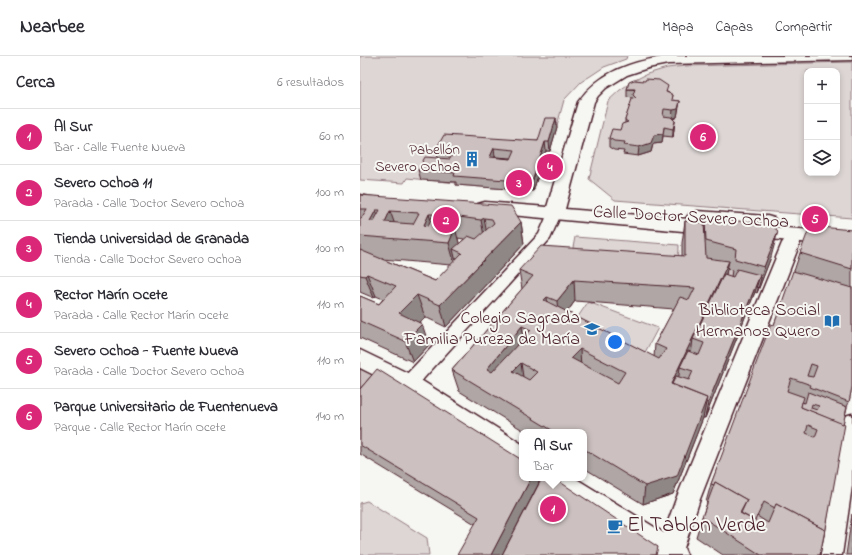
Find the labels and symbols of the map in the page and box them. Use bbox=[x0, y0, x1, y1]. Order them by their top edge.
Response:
pin: 6 bbox=[690, 122, 716, 152]
place label: Pabellón Severo Ochoa bbox=[375, 139, 460, 178]
building icon: Pabellón Severo Ochoa bbox=[463, 150, 481, 168]
pin: 4 bbox=[537, 152, 563, 182]
pin: 3 bbox=[506, 168, 532, 198]
street label: Calle Doctor Severo Ochoa bbox=[592, 200, 790, 236]
pin: 5 bbox=[802, 204, 828, 234]
pin: 2 bbox=[433, 205, 459, 235]
place label: Biblioteca Social Hermanos Quero bbox=[695, 298, 820, 345]
place label: Colegio Sagrada Familia Pureza de María bbox=[403, 306, 580, 353]
library icon: Biblioteca Social Hermanos Quero bbox=[823, 312, 841, 330]
school or university icon: Colegio Sagrada Familia Pureza de María bbox=[583, 320, 601, 338]
your location bbox=[605, 332, 625, 352]
pin: 1 bbox=[540, 494, 566, 524]
place label: El Tablón Verde bbox=[627, 510, 766, 542]
cafe icon: El Tablón Verde bbox=[606, 517, 624, 535]

